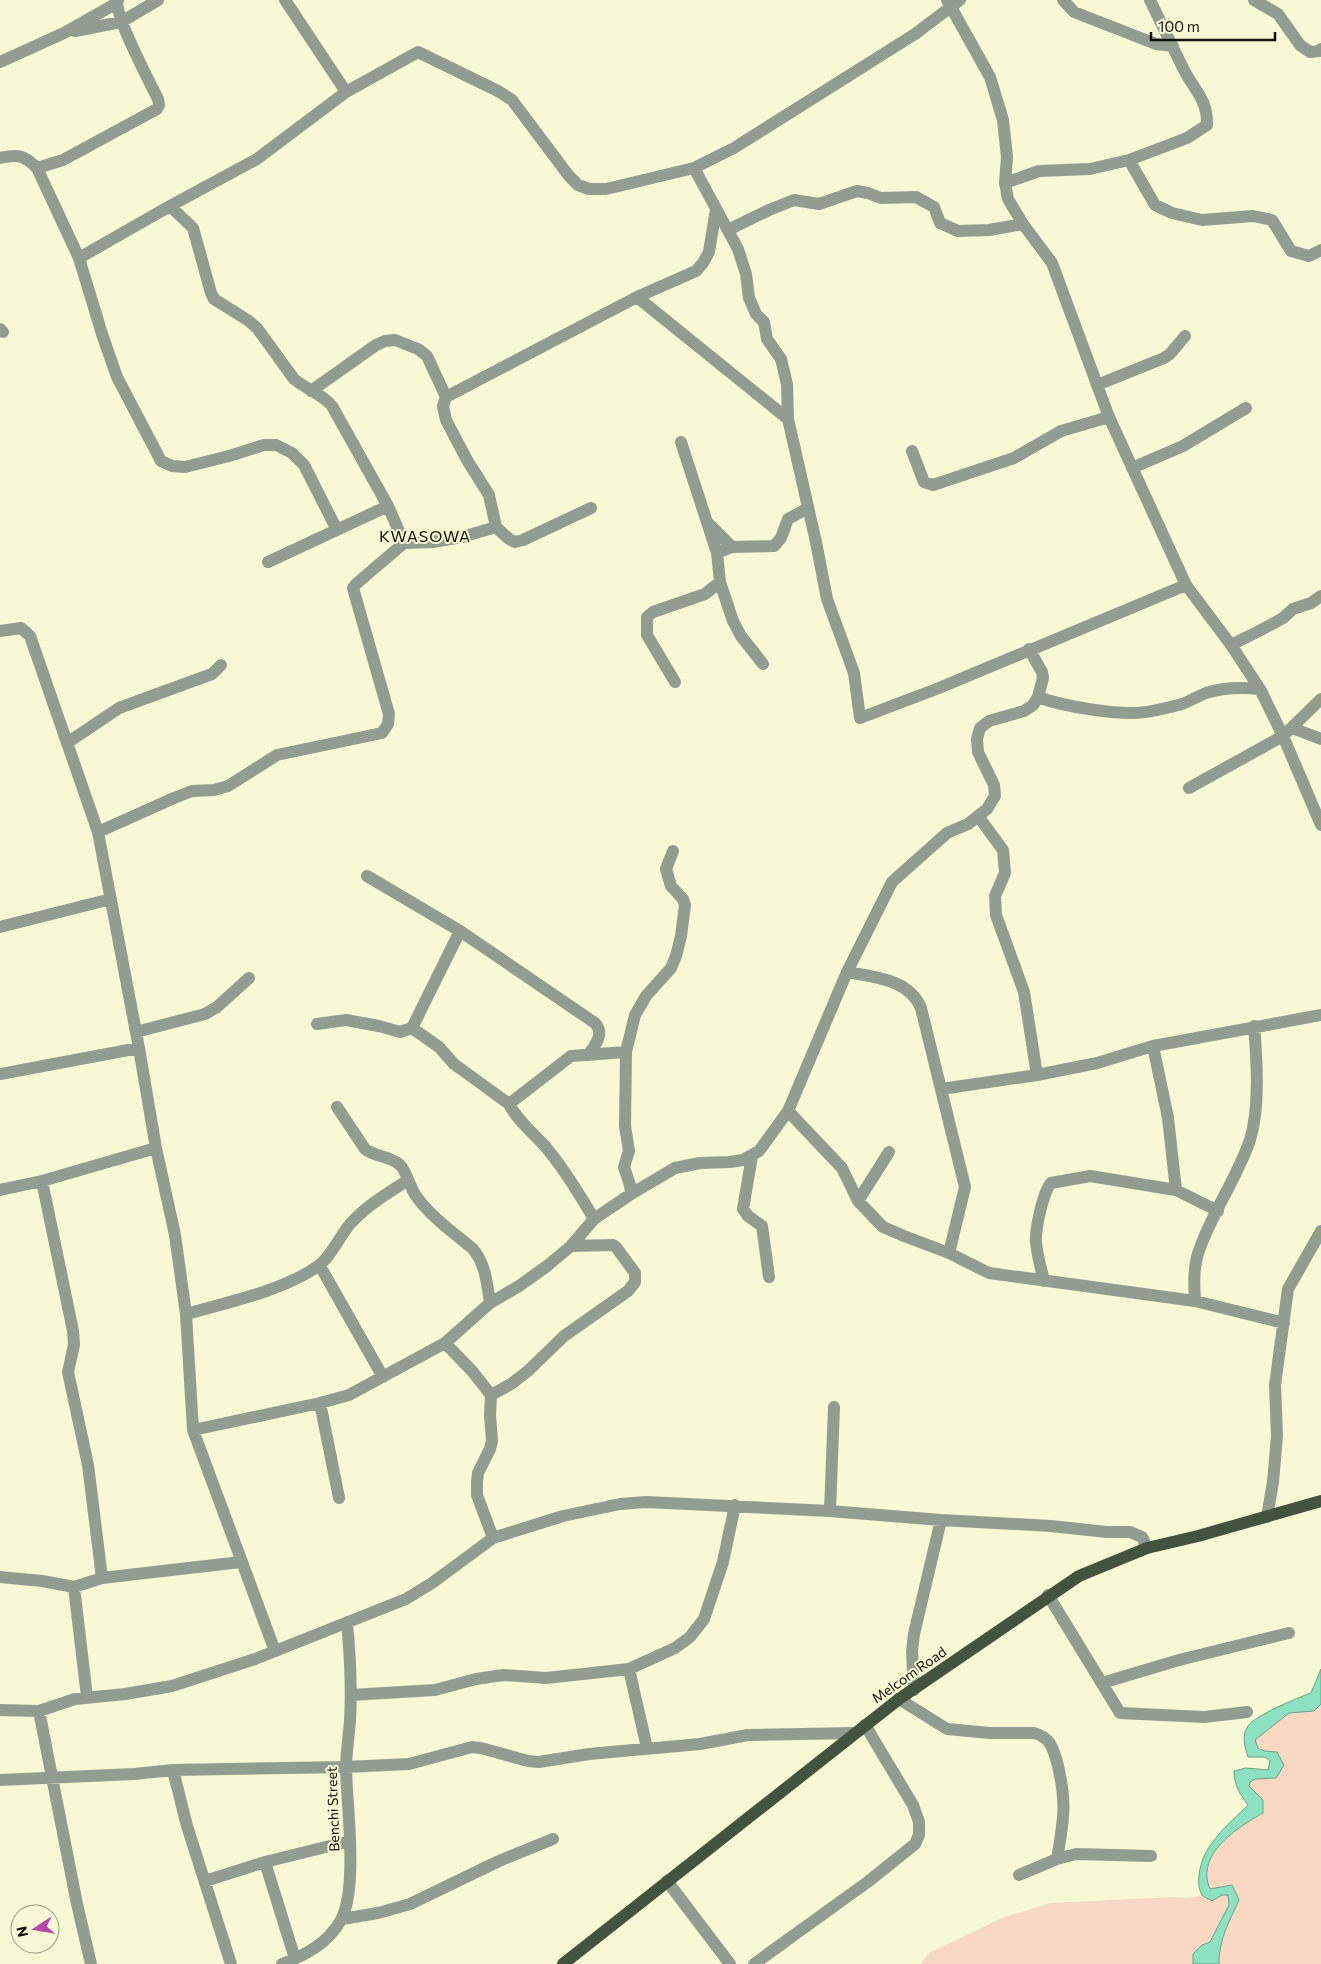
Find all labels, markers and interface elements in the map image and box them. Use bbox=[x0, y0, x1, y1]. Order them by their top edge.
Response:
scale bar bbox=[1151, 10, 1275, 42]
text: 100 m bbox=[1158, 17, 1200, 35]
district label: KWASOWA bbox=[379, 526, 471, 545]
street label: Melcom Road bbox=[868, 1643, 949, 1707]
street label: Benchi Street bbox=[323, 1766, 342, 1852]
north arrow bbox=[10, 1904, 60, 1954]
text: N bbox=[12, 1925, 31, 1939]

